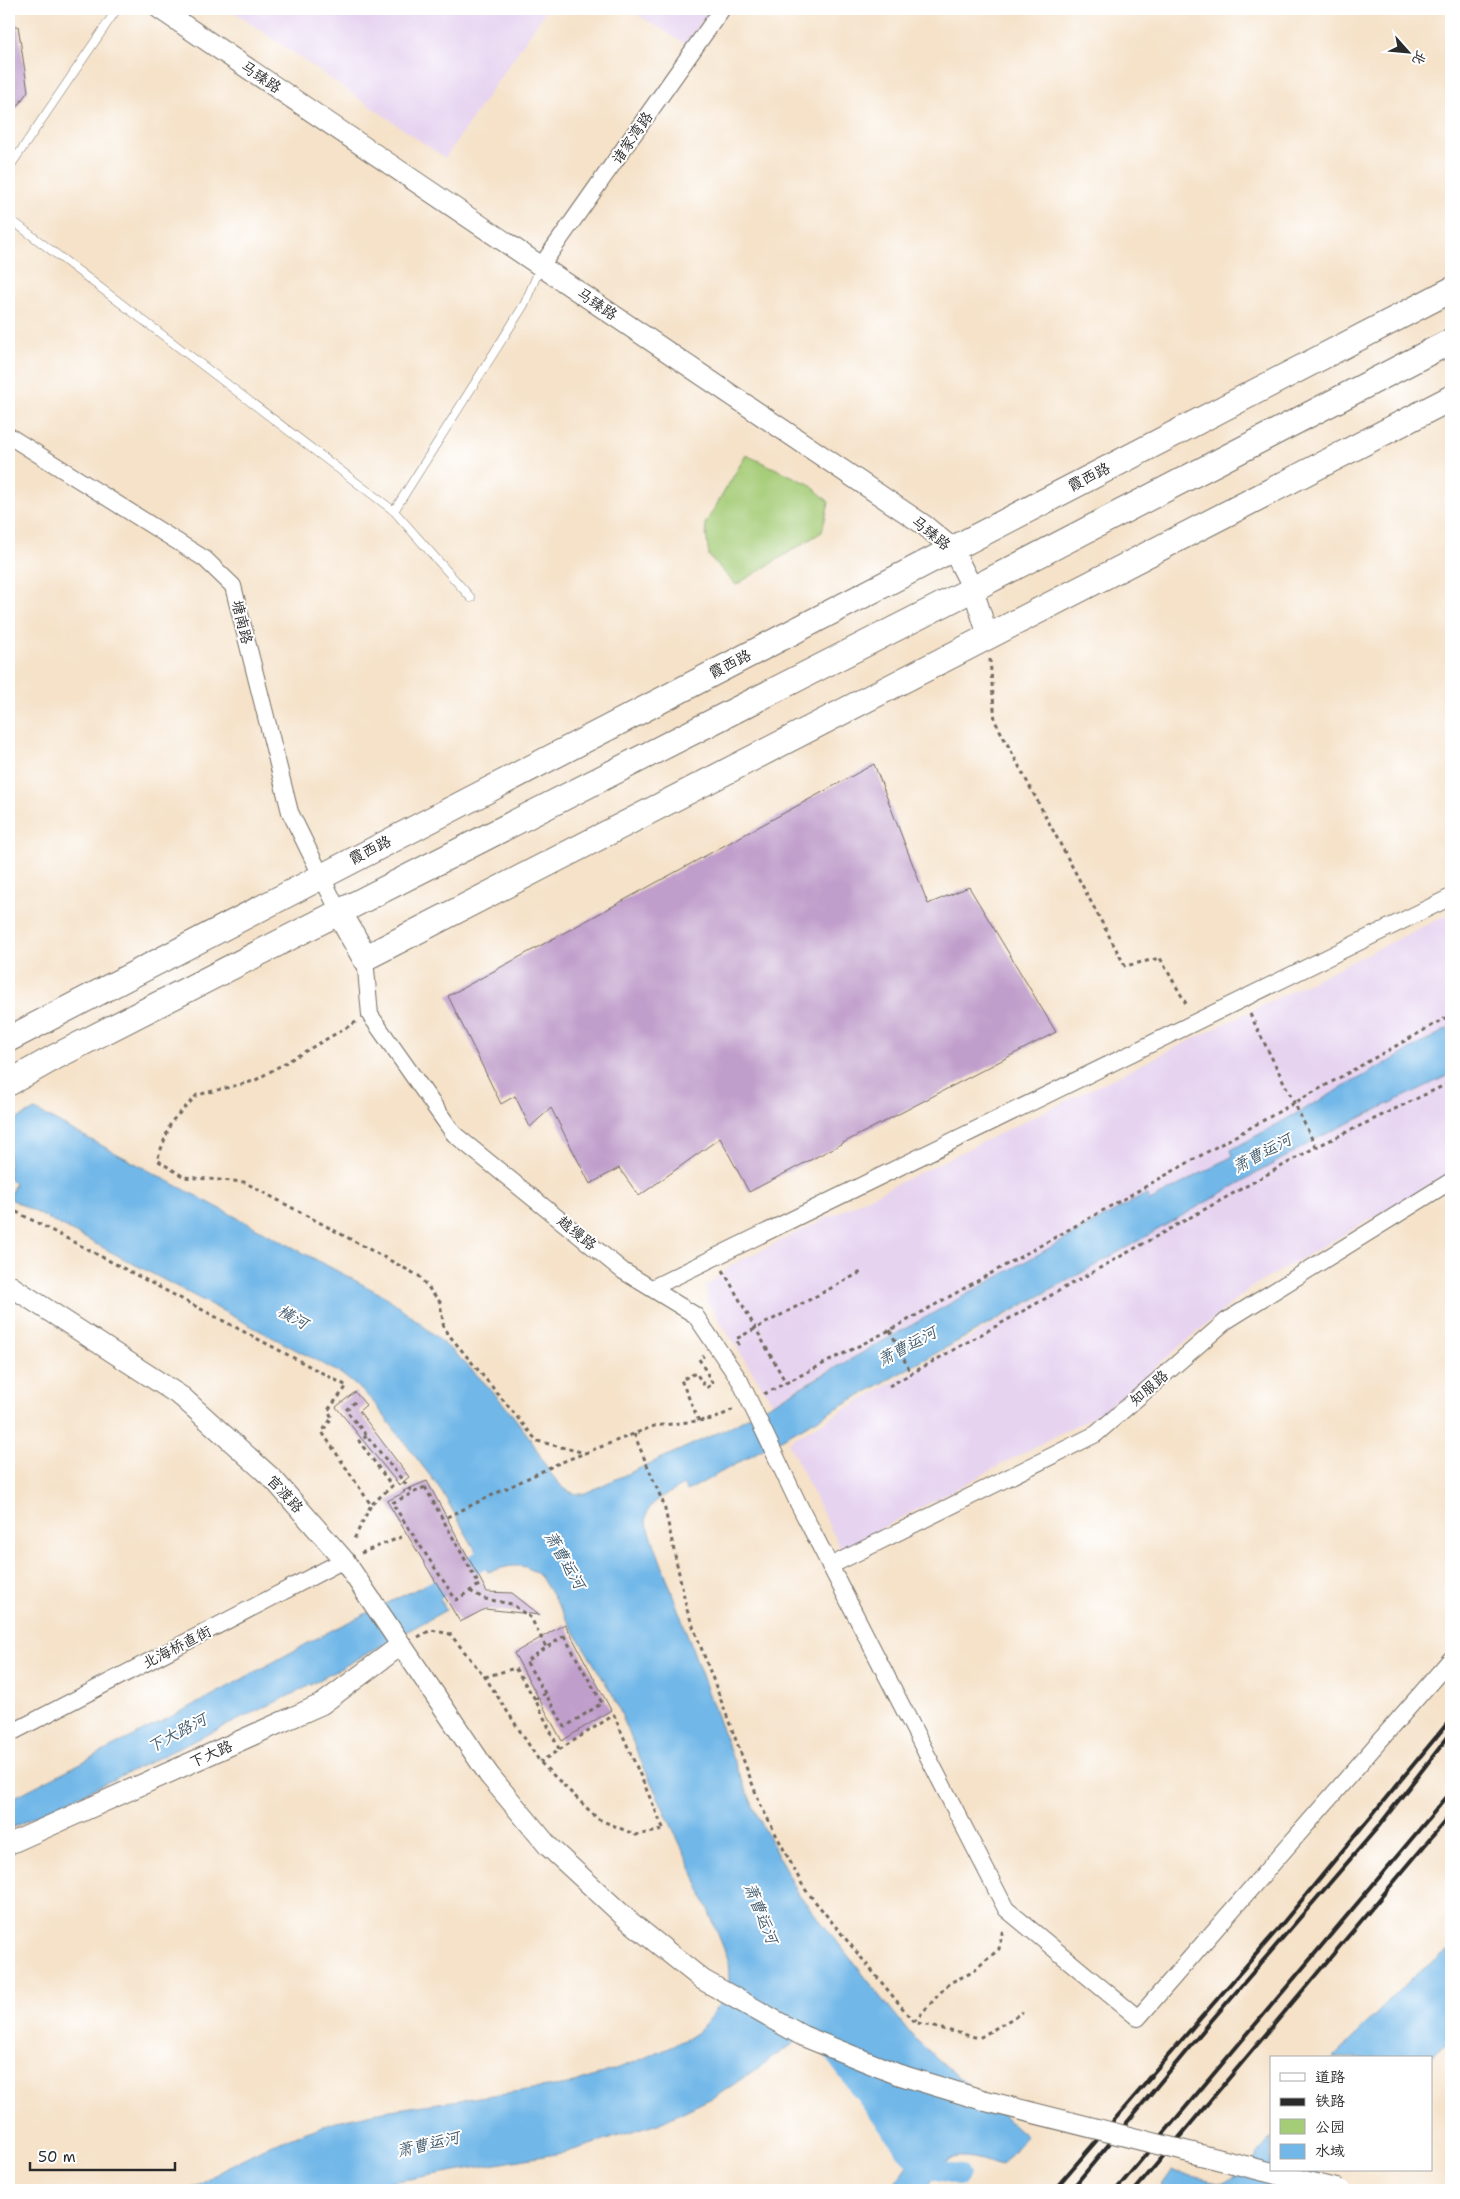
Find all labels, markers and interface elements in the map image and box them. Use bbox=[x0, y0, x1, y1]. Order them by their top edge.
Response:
north arrow bbox=[1382, 28, 1432, 78]
text: 北 bbox=[1408, 48, 1431, 68]
street label: 马臻路 bbox=[237, 56, 285, 98]
street label: 诸家湾路 bbox=[607, 108, 657, 168]
street label: 马臻路 bbox=[573, 283, 621, 325]
street label: 霞西路 bbox=[1064, 458, 1114, 496]
street label: 马臻路 bbox=[907, 511, 955, 555]
street label: 塘南路 bbox=[227, 598, 257, 646]
street label: 霞西路 bbox=[705, 645, 755, 683]
street label: 霞西路 bbox=[345, 831, 395, 869]
water label: 萧曹运河 bbox=[1229, 1127, 1298, 1177]
street label: 越缦路 bbox=[553, 1211, 601, 1255]
water label: 横河 bbox=[274, 1300, 315, 1335]
water label: 萧曹运河 bbox=[874, 1320, 943, 1370]
street label: 知服路 bbox=[1125, 1366, 1173, 1410]
street label: 官渡路 bbox=[262, 1471, 308, 1517]
water label: 萧曹运河 bbox=[540, 1527, 592, 1596]
street label: 北海桥直街 bbox=[139, 1621, 215, 1673]
water label: 下大路河 bbox=[144, 1710, 210, 1756]
street label: 下大路 bbox=[187, 1737, 235, 1771]
water label: 萧曹运河 bbox=[739, 1879, 784, 1949]
legend bbox=[1270, 2056, 1432, 2172]
text: 道路 bbox=[1315, 2067, 1345, 2087]
text: 铁路 bbox=[1315, 2091, 1345, 2111]
text: 公园 bbox=[1315, 2117, 1345, 2137]
water label: 萧曹运河 bbox=[394, 2126, 464, 2161]
scale bar bbox=[30, 2139, 175, 2171]
text: 水域 bbox=[1315, 2141, 1345, 2161]
text: 50 m bbox=[38, 2147, 76, 2167]

